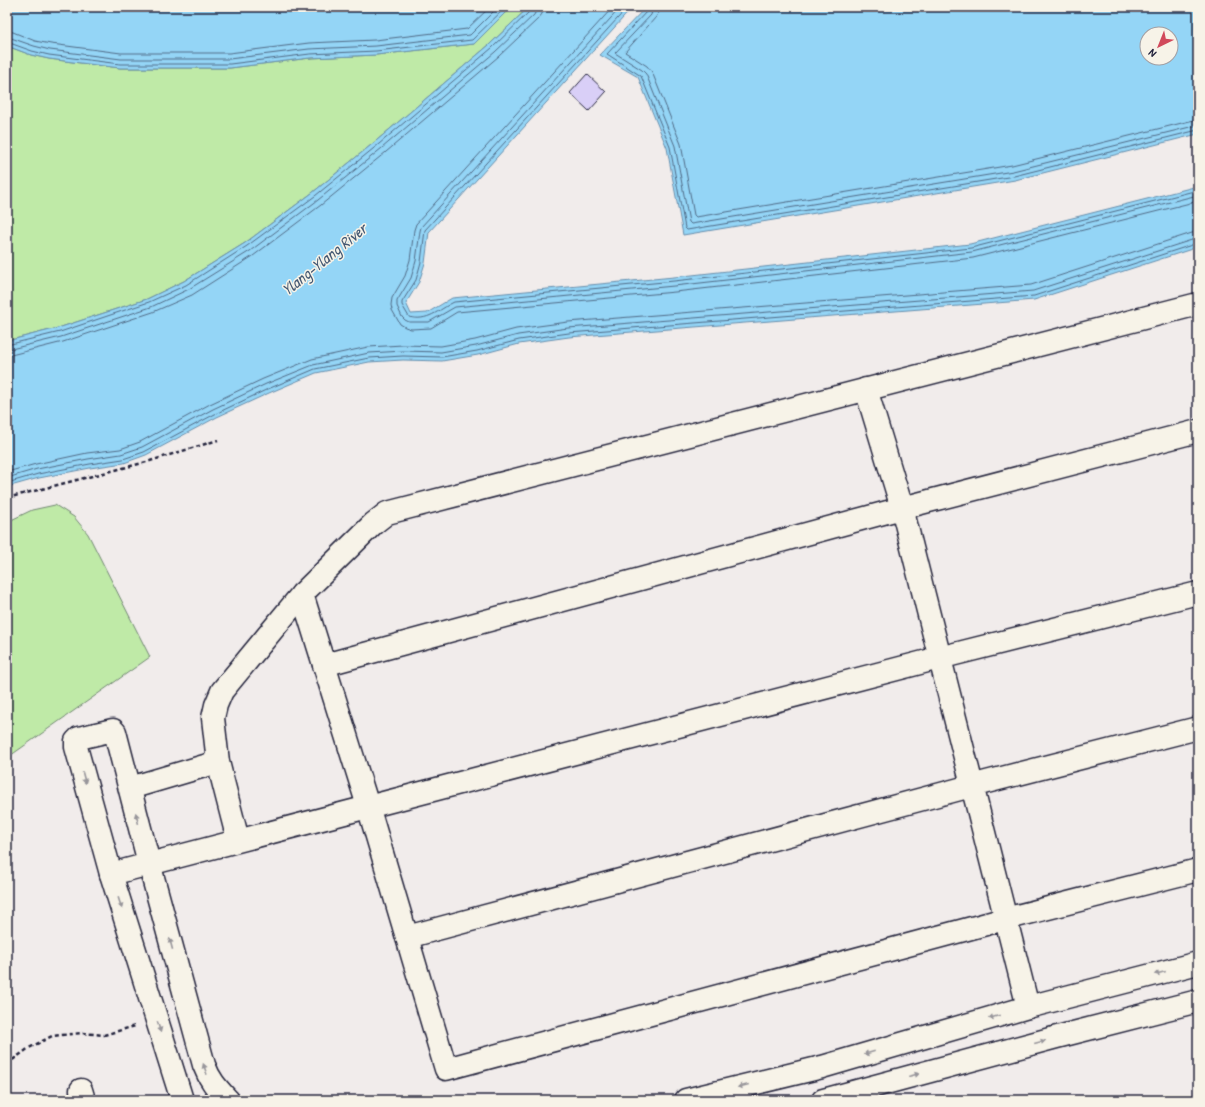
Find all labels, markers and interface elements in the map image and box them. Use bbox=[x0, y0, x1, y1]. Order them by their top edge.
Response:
north arrow bbox=[1139, 26, 1179, 66]
text: N bbox=[1145, 46, 1159, 60]
water label: Ylang-Ylang River bbox=[277, 217, 373, 300]
one-way arrow bbox=[81, 773, 87, 785]
one-way arrow bbox=[134, 812, 140, 824]
one-way arrow bbox=[117, 898, 123, 910]
one-way arrow bbox=[168, 937, 174, 949]
one-way arrow bbox=[1154, 970, 1166, 976]
one-way arrow bbox=[988, 1014, 1000, 1020]
one-way arrow bbox=[156, 1022, 162, 1034]
one-way arrow bbox=[1034, 1038, 1046, 1044]
one-way arrow bbox=[863, 1050, 875, 1056]
one-way arrow bbox=[202, 1063, 208, 1075]
one-way arrow bbox=[909, 1072, 921, 1078]
one-way arrow bbox=[737, 1083, 749, 1089]

